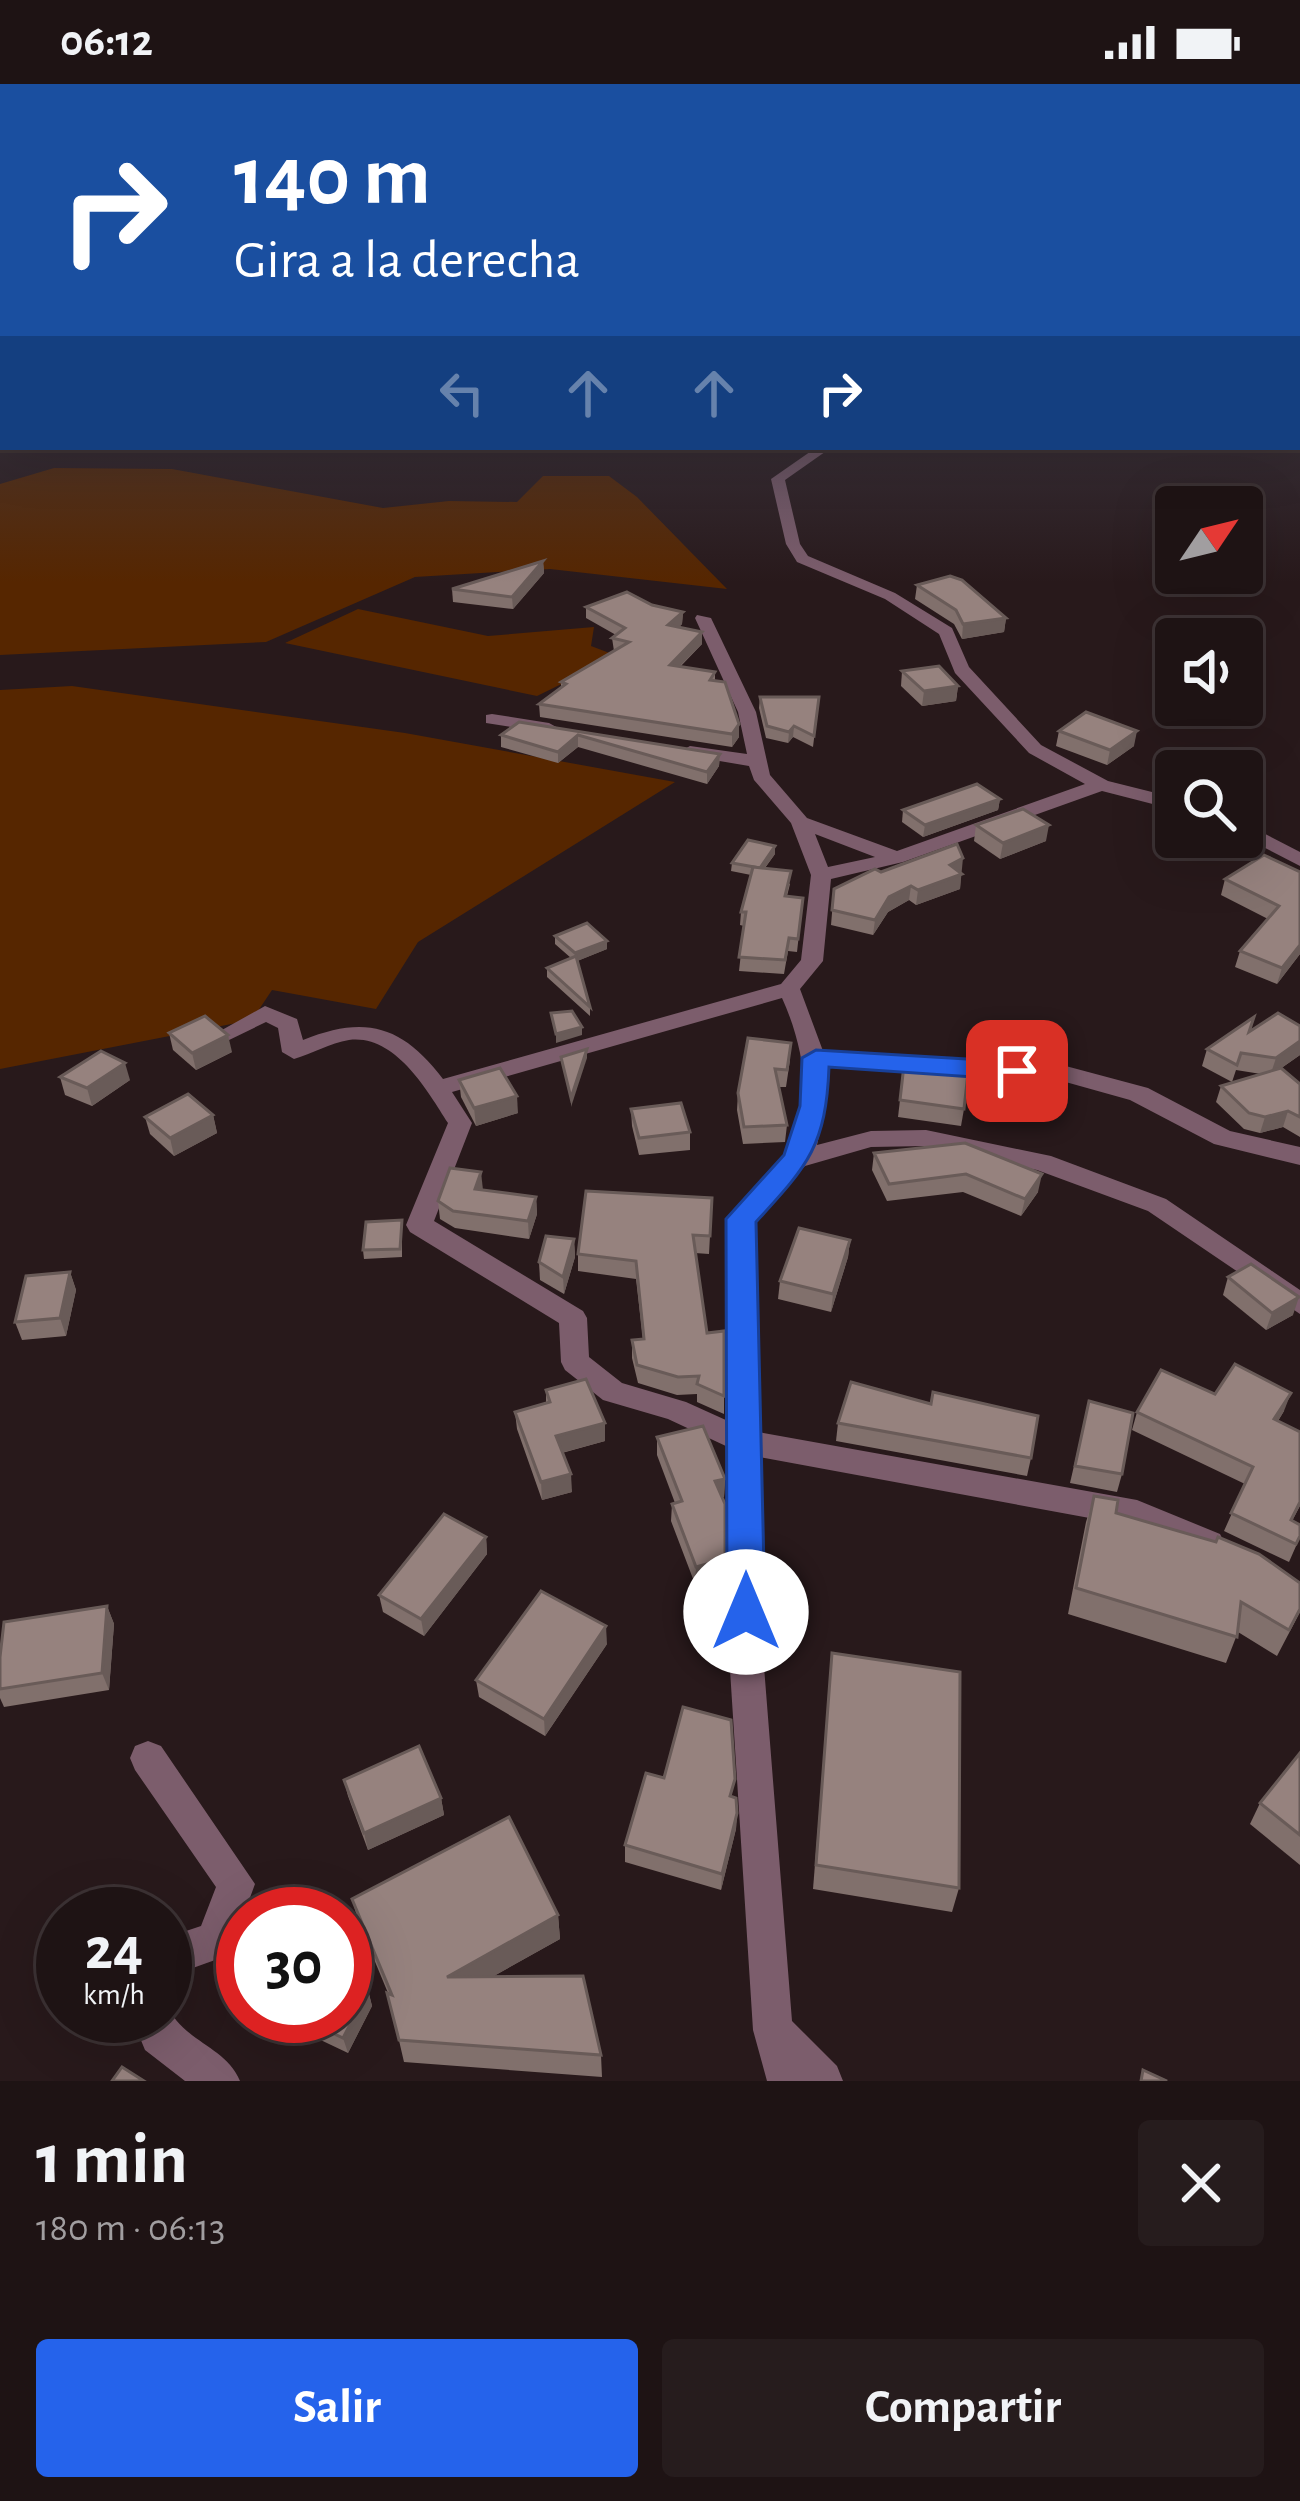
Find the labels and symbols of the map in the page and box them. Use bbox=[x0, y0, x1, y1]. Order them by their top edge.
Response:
north arrow bbox=[1155, 486, 1263, 594]
pin bbox=[966, 1020, 1068, 1122]
position arrow bbox=[683, 1549, 809, 1675]
speed limit sign: 30 bbox=[216, 1887, 372, 2043]

